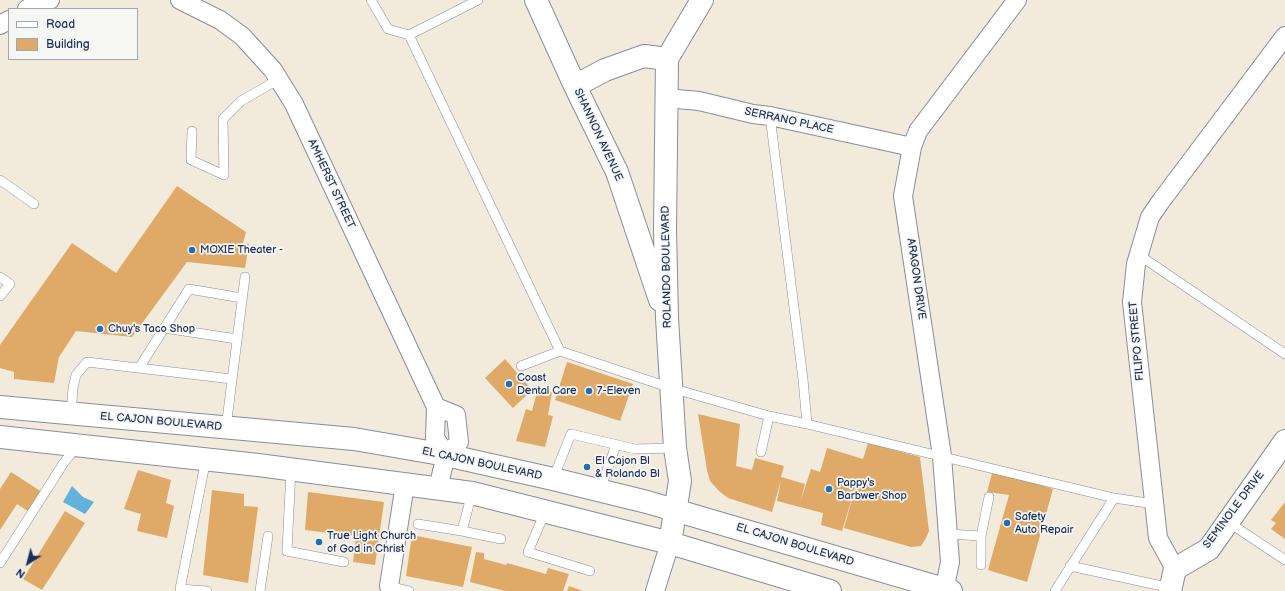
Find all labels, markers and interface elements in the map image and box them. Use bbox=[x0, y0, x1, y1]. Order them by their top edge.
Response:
legend bbox=[8, 8, 138, 60]
text: Road bbox=[46, 17, 75, 32]
text: Building bbox=[46, 37, 90, 52]
street label: SHANNON AVENUE bbox=[571, 86, 625, 184]
street label: SERRANO PLACE bbox=[743, 105, 835, 137]
street label: AMHERST STREET bbox=[304, 137, 358, 231]
street label: ROLANDO BOULEVARD bbox=[659, 206, 675, 328]
street label: ARAGON DRIVE bbox=[904, 237, 928, 321]
place label: MOXIE Theater - bbox=[200, 243, 283, 257]
marker: MOXIE Theater - bbox=[187, 245, 197, 255]
street label: FILIPO STREET bbox=[1127, 301, 1147, 381]
place label: Chuy's Taco Shop bbox=[108, 322, 195, 336]
marker: Chuy's Taco Shop bbox=[95, 324, 105, 334]
place label: Coast Dental Care bbox=[517, 371, 577, 397]
marker: Coast Dental Care bbox=[504, 379, 514, 389]
place label: 7-Eleven bbox=[597, 384, 640, 398]
marker: 7-Eleven bbox=[584, 386, 594, 396]
street label: EL CAJON BOULEVARD bbox=[99, 410, 223, 434]
street label: EL CAJON BOULEVARD bbox=[421, 445, 543, 483]
place label: El Cajon Bl & Rolando Bl bbox=[595, 454, 660, 480]
marker: El Cajon Bl & Rolando Bl bbox=[582, 462, 592, 472]
street label: SEMINOLE DRIVE bbox=[1201, 469, 1267, 551]
place label: Pappy's Barbwer Shop bbox=[837, 476, 907, 502]
marker: Pappy's Barbwer Shop bbox=[824, 484, 834, 494]
place label: Safety Auto Repair bbox=[1015, 510, 1073, 536]
marker: Safety Auto Repair bbox=[1002, 518, 1012, 528]
street label: EL CAJON BOULEVARD bbox=[734, 521, 856, 569]
place label: True Light Church of God in Christ bbox=[327, 529, 416, 555]
marker: True Light Church of God in Christ bbox=[314, 537, 324, 547]
north arrow bbox=[8, 543, 48, 583]
text: N bbox=[13, 565, 28, 581]

